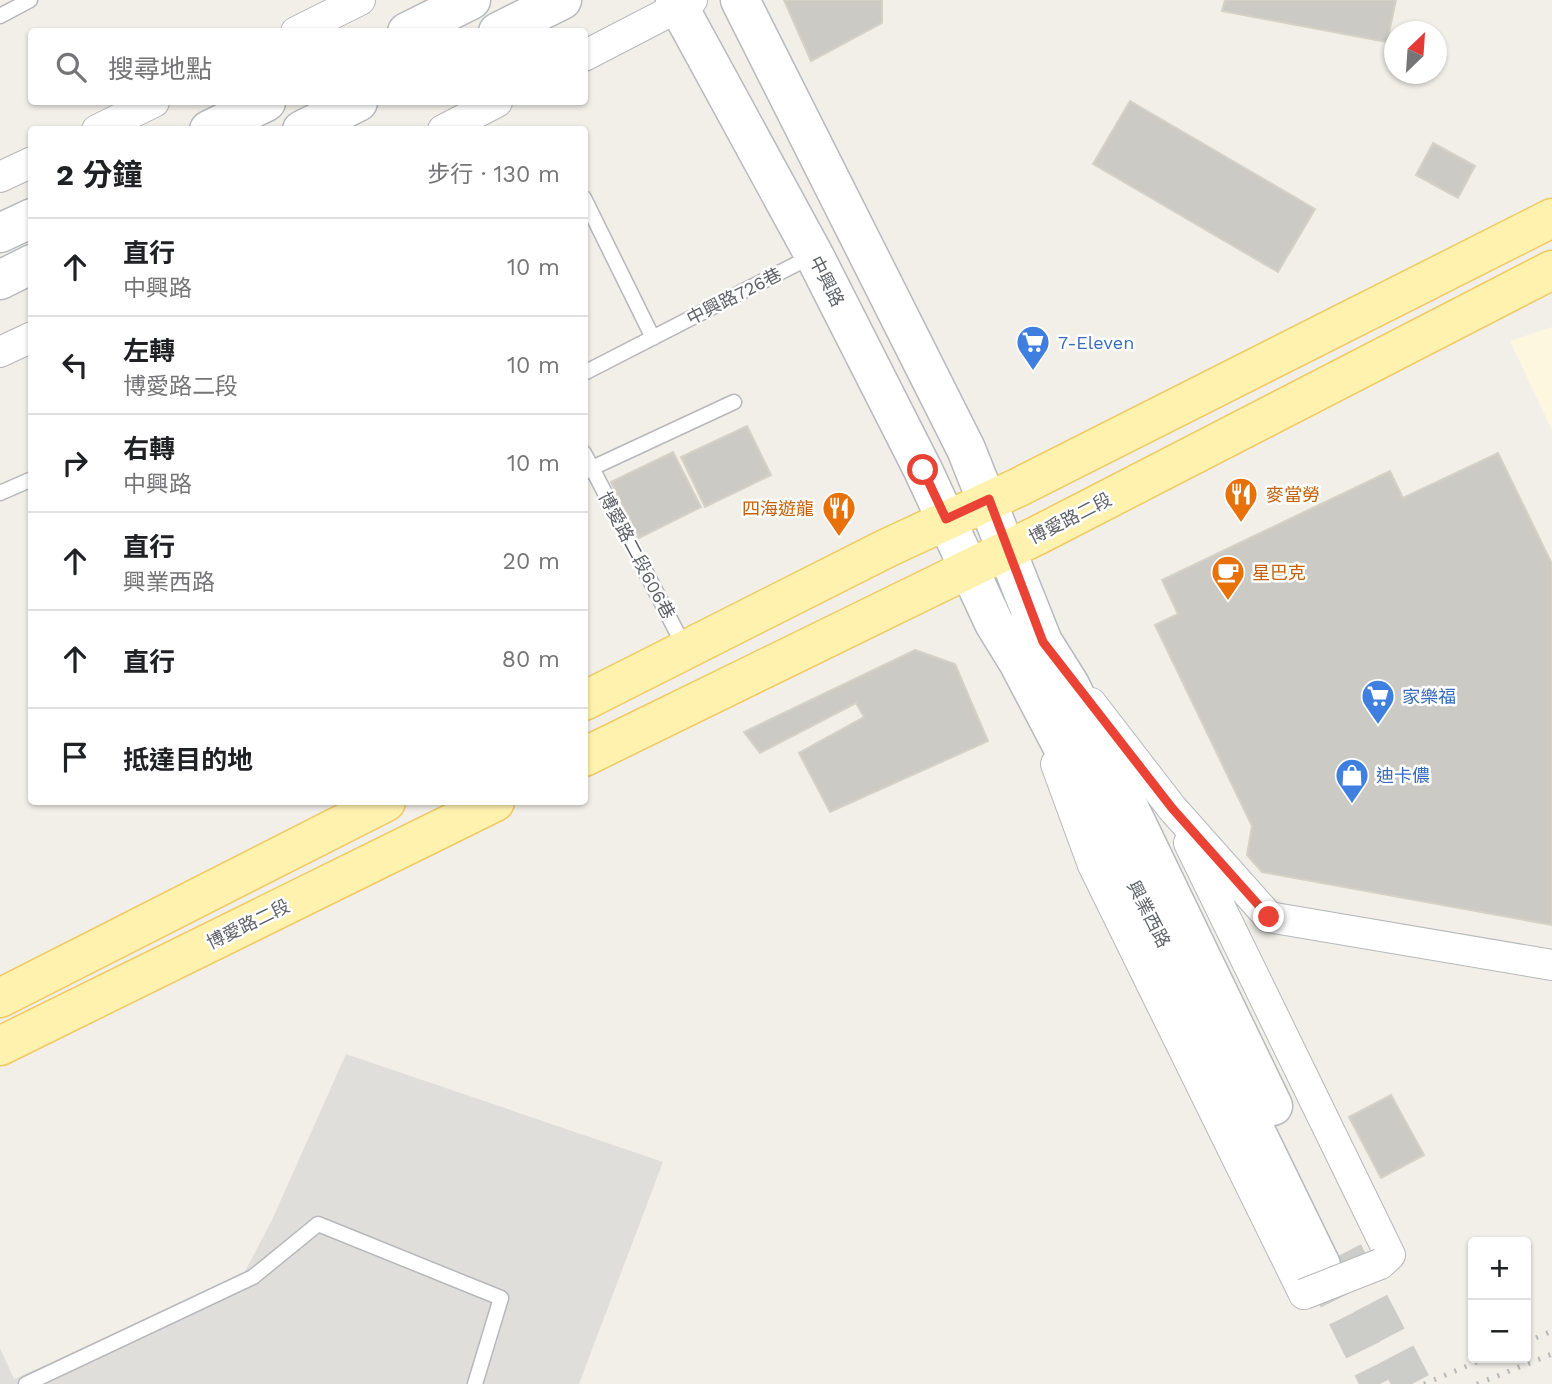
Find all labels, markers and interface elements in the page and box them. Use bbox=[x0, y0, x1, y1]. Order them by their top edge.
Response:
north arrow bbox=[1384, 21, 1447, 84]
search box bbox=[28, 28, 588, 105]
icon: search bbox=[52, 48, 90, 86]
text: 搜尋地點 bbox=[108, 54, 212, 84]
text: 2 分鐘 bbox=[56, 157, 142, 192]
text: 步行 · 130 m bbox=[427, 161, 560, 188]
text: 直行 bbox=[123, 238, 175, 268]
icon: ahead bbox=[56, 248, 94, 286]
street label: 中興路 bbox=[805, 252, 849, 310]
text: 10 m bbox=[507, 254, 560, 281]
street label: 中興路726巷 bbox=[683, 263, 785, 329]
text: 中興路 bbox=[123, 275, 192, 302]
supermarket icon: 7-Eleven bbox=[1014, 323, 1052, 372]
place label: 7-Eleven bbox=[1058, 332, 1134, 353]
text: 左轉 bbox=[123, 336, 175, 366]
icon: left bbox=[56, 346, 94, 384]
text: 10 m bbox=[507, 352, 560, 379]
text: 博愛路二段 bbox=[123, 373, 238, 400]
text: 右轉 bbox=[123, 434, 175, 464]
icon: right bbox=[56, 444, 94, 482]
text: 10 m bbox=[507, 450, 560, 477]
route start bbox=[907, 454, 938, 485]
text: 中興路 bbox=[123, 471, 192, 498]
restaurant icon: 麥當勞 bbox=[1222, 475, 1260, 524]
place label: 麥當勞 bbox=[1266, 484, 1320, 505]
street label: 博愛路二段606巷 bbox=[595, 488, 679, 622]
street label: 博愛路二段 bbox=[1025, 488, 1115, 548]
restaurant icon: 四海遊龍 bbox=[820, 489, 858, 538]
place label: 四海遊龍 bbox=[742, 498, 814, 519]
text: 直行 bbox=[123, 532, 175, 562]
icon: ahead bbox=[56, 542, 94, 580]
text: 20 m bbox=[503, 548, 560, 575]
cafe icon: 星巴克 bbox=[1209, 553, 1247, 602]
place label: 星巴克 bbox=[1252, 562, 1306, 583]
text: 興業西路 bbox=[123, 569, 215, 596]
icon: ahead bbox=[56, 640, 94, 678]
text: 80 m bbox=[502, 646, 560, 673]
text: 直行 bbox=[123, 647, 175, 677]
supermarket icon: 家樂福 bbox=[1359, 677, 1397, 726]
place label: 家樂福 bbox=[1402, 686, 1456, 707]
icon: arrive bbox=[56, 738, 94, 776]
text: 抵達目的地 bbox=[123, 745, 253, 775]
shop icon: 迪卡儂 bbox=[1333, 756, 1371, 805]
place label: 迪卡儂 bbox=[1376, 765, 1430, 786]
street label: 興業西路 bbox=[1123, 877, 1175, 951]
street label: 博愛路二段 bbox=[203, 895, 293, 953]
route end bbox=[1253, 901, 1284, 932]
map controls bbox=[1468, 1237, 1531, 1363]
button: + bbox=[1468, 1237, 1531, 1300]
button: − bbox=[1468, 1300, 1531, 1363]

